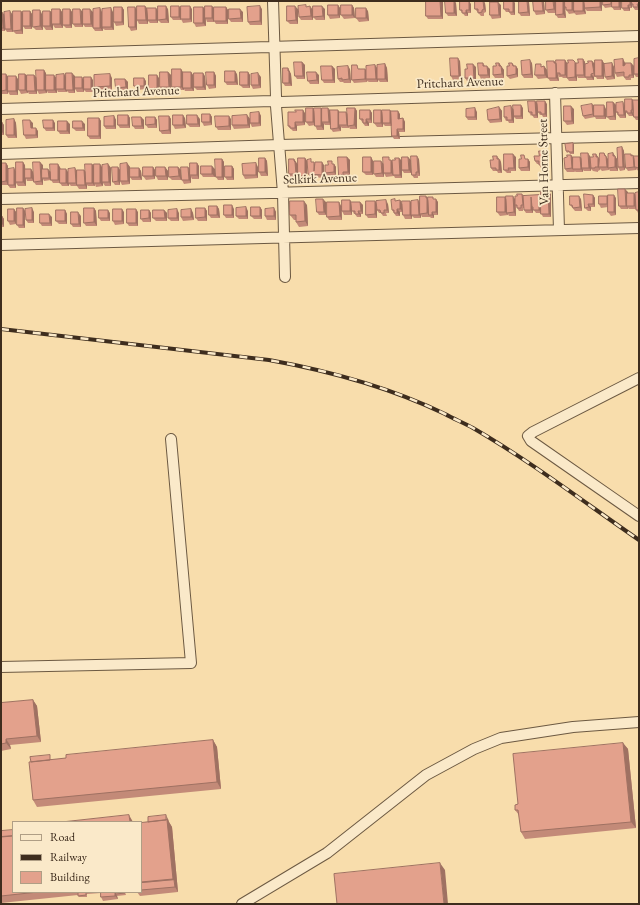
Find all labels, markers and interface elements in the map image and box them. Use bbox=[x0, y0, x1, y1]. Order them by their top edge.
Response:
street label: Pritchard Avenue bbox=[416, 74, 504, 92]
street label: Pritchard Avenue bbox=[92, 83, 180, 101]
street label: Van Horne Street bbox=[535, 119, 553, 205]
street label: Selkirk Avenue bbox=[283, 170, 357, 188]
legend bbox=[12, 821, 142, 893]
text: Road bbox=[50, 829, 75, 845]
text: Railway bbox=[50, 849, 87, 865]
text: Building bbox=[50, 869, 90, 885]

